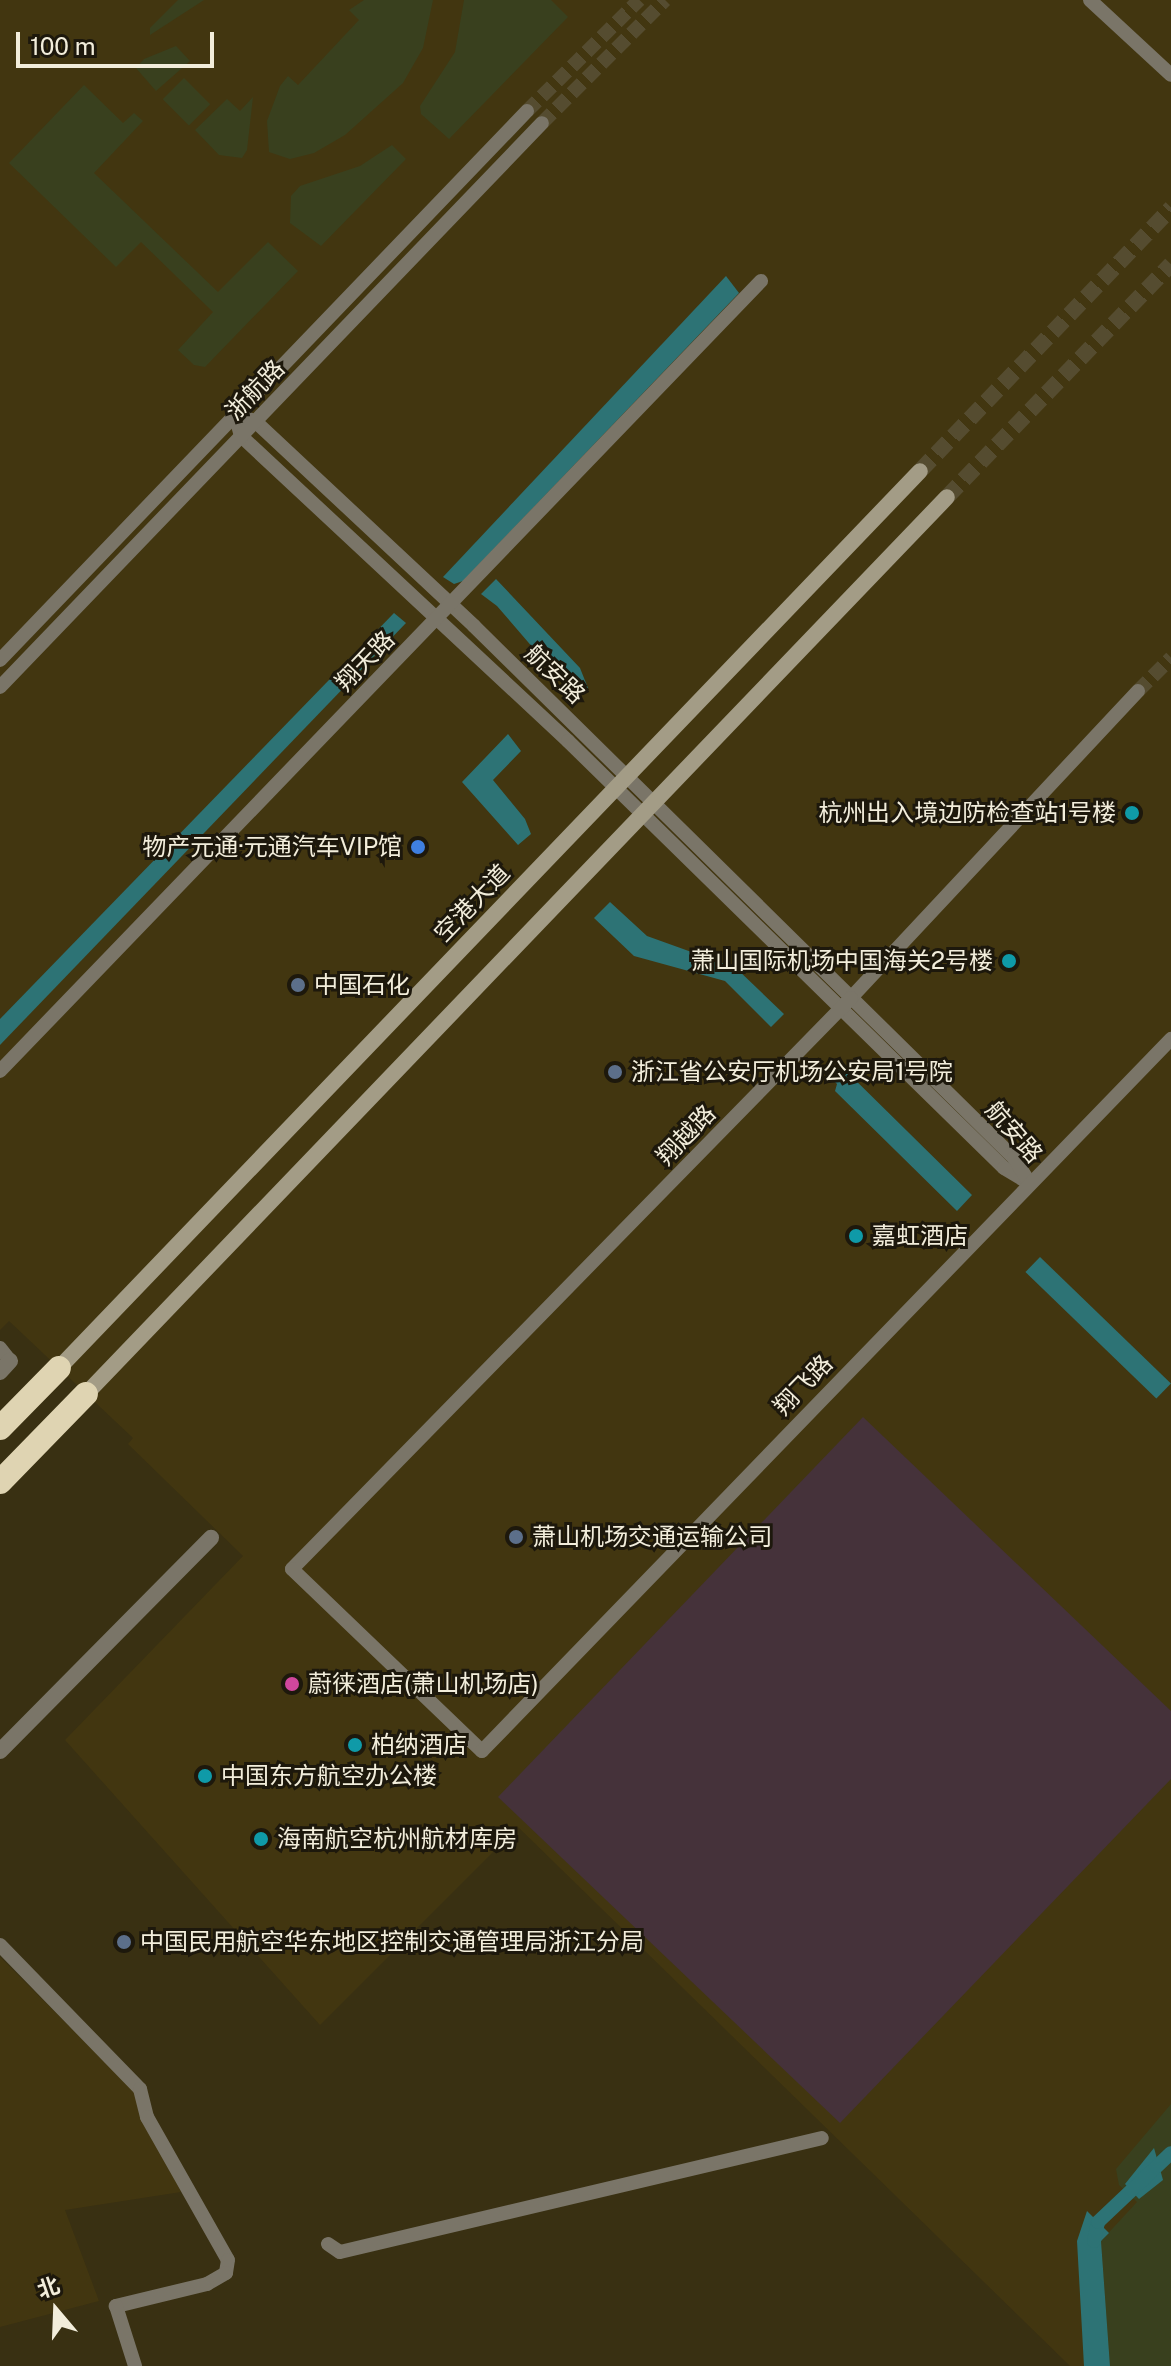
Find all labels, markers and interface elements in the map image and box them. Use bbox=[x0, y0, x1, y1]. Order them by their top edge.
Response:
scale bar bbox=[20, 16, 218, 66]
text: 100 m bbox=[30, 32, 96, 60]
street label: 浙航路 bbox=[220, 354, 290, 426]
street label: 翔天路 bbox=[330, 625, 400, 697]
street label: 航安路 bbox=[519, 639, 591, 709]
place label: 杭州出入境边防检查站1号楼 bbox=[818, 799, 1116, 827]
marker: 杭州出入境边防检查站1号楼 bbox=[1123, 804, 1141, 822]
place label: 物产元通·元通汽车VIP馆 bbox=[142, 833, 402, 861]
marker: 物产元通·元通汽车VIP馆 bbox=[409, 838, 427, 856]
street label: 空港大道 bbox=[428, 858, 516, 948]
place label: 萧山国际机场中国海关2号楼 bbox=[691, 947, 993, 975]
marker: 萧山国际机场中国海关2号楼 bbox=[1000, 952, 1018, 970]
place label: 中国石化 bbox=[314, 971, 410, 999]
marker: 中国石化 bbox=[289, 976, 307, 994]
place label: 浙江省公安厅机场公安局1号院 bbox=[631, 1058, 953, 1086]
marker: 浙江省公安厅机场公安局1号院 bbox=[606, 1063, 624, 1081]
street label: 航安路 bbox=[980, 1095, 1048, 1169]
street label: 翔越路 bbox=[651, 1099, 721, 1171]
place label: 嘉虹酒店 bbox=[872, 1222, 968, 1250]
marker: 嘉虹酒店 bbox=[847, 1227, 865, 1245]
street label: 翔飞路 bbox=[768, 1349, 838, 1421]
place label: 萧山机场交通运输公司 bbox=[532, 1523, 772, 1551]
marker: 萧山机场交通运输公司 bbox=[507, 1528, 525, 1546]
place label: 蔚徕酒店(萧山机场店) bbox=[308, 1670, 539, 1698]
marker: 蔚徕酒店(萧山机场店) bbox=[283, 1675, 301, 1693]
place label: 柏纳酒店 bbox=[371, 1731, 467, 1759]
marker: 柏纳酒店 bbox=[346, 1736, 364, 1754]
place label: 中国东方航空办公楼 bbox=[221, 1762, 437, 1790]
marker: 中国东方航空办公楼 bbox=[196, 1767, 214, 1785]
place label: 海南航空杭州航材库房 bbox=[277, 1825, 517, 1853]
marker: 海南航空杭州航材库房 bbox=[252, 1830, 270, 1848]
place label: 中国民用航空华东地区控制交通管理局浙江分局 bbox=[140, 1928, 644, 1956]
marker: 中国民用航空华东地区控制交通管理局浙江分局 bbox=[115, 1933, 133, 1951]
north arrow bbox=[16, 2270, 96, 2350]
text: 北 bbox=[34, 2271, 63, 2303]

